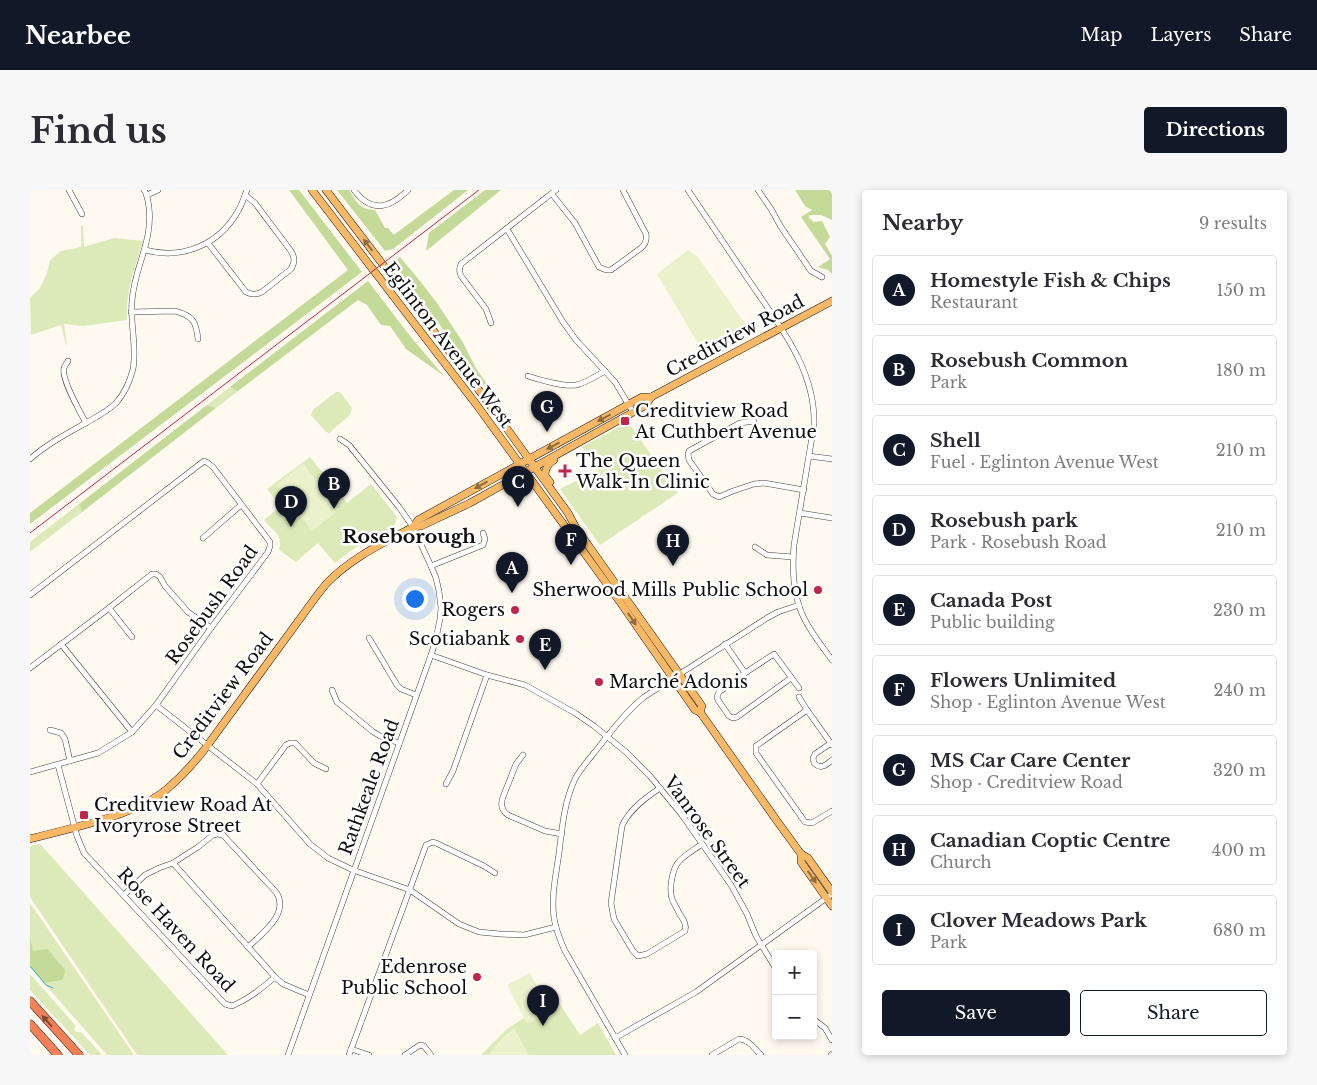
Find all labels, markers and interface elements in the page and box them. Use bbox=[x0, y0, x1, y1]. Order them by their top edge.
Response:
text: Nearbee bbox=[25, 21, 131, 50]
text: Map bbox=[1081, 24, 1122, 46]
text: Layers bbox=[1150, 24, 1211, 46]
text: Share bbox=[1239, 24, 1292, 46]
button: Directions bbox=[1144, 107, 1287, 153]
text: Find us bbox=[30, 109, 167, 152]
text: Nearby bbox=[882, 210, 963, 236]
text: 9 results bbox=[1199, 213, 1267, 233]
one-way arrow bbox=[362, 239, 373, 252]
street label: Eglinton Avenue West bbox=[379, 258, 518, 432]
text: Homestyle Fish & Chips bbox=[930, 269, 1171, 292]
text: A bbox=[893, 280, 905, 300]
text: 150 m bbox=[1217, 280, 1266, 300]
street label: Creditview Road bbox=[662, 290, 808, 382]
text: Restaurant bbox=[930, 292, 1018, 312]
text: Rosebush Common bbox=[930, 349, 1128, 372]
text: B bbox=[893, 360, 905, 380]
text: 180 m bbox=[1216, 360, 1266, 380]
text: Park bbox=[930, 372, 967, 392]
pin: G bbox=[531, 391, 563, 432]
place label: Creditview Road At Cuthbert Avenue bbox=[634, 400, 817, 443]
one-way arrow bbox=[597, 414, 611, 423]
marker: Creditview Road At Cuthbert Avenue bbox=[619, 415, 631, 427]
text: Shell bbox=[930, 429, 981, 452]
text: C bbox=[892, 440, 906, 460]
text: 210 m bbox=[1216, 440, 1266, 460]
one-way arrow bbox=[546, 442, 560, 450]
place label: The Queen Walk-In Clinic bbox=[575, 450, 710, 493]
text: Fuel · Eglinton Avenue West bbox=[930, 452, 1159, 472]
marker: The Queen Walk-In Clinic bbox=[558, 464, 572, 478]
pin: C bbox=[502, 466, 534, 507]
pin: B bbox=[318, 468, 350, 509]
one-way arrow bbox=[474, 481, 489, 489]
pin: D bbox=[275, 486, 307, 527]
text: Rosebush park bbox=[930, 509, 1078, 532]
text: D bbox=[892, 520, 906, 540]
text: 210 m bbox=[1216, 520, 1266, 540]
pin: F bbox=[555, 524, 587, 565]
district label: Roseborough bbox=[342, 525, 476, 548]
pin: H bbox=[657, 525, 689, 566]
text: Park · Rosebush Road bbox=[930, 532, 1107, 552]
street label: Rosebush Road bbox=[161, 541, 263, 669]
pin: A bbox=[496, 552, 528, 593]
place label: Sherwood Mills Public School bbox=[532, 579, 808, 601]
marker: Sherwood Mills Public School bbox=[812, 584, 824, 596]
your location bbox=[402, 586, 428, 612]
text: Canada Post bbox=[930, 589, 1052, 612]
place label: Rogers bbox=[441, 599, 505, 621]
text: E bbox=[893, 600, 905, 620]
text: 230 m bbox=[1213, 600, 1266, 620]
marker: Rogers bbox=[509, 604, 521, 616]
one-way arrow bbox=[627, 612, 637, 625]
text: Public building bbox=[930, 612, 1055, 632]
street label: Creditview Road bbox=[168, 628, 278, 764]
place label: Scotiabank bbox=[409, 628, 510, 650]
pin: E bbox=[529, 629, 561, 670]
marker: Scotiabank bbox=[514, 633, 526, 645]
text: Flowers Unlimited bbox=[930, 669, 1116, 692]
place label: Marché Adonis bbox=[609, 671, 748, 693]
marker: Marché Adonis bbox=[593, 676, 605, 688]
text: F bbox=[893, 680, 905, 700]
text: 240 m bbox=[1214, 680, 1266, 700]
text: Shop · Eglinton Avenue West bbox=[930, 692, 1166, 712]
street label: Rathkeale Road bbox=[334, 716, 404, 858]
text: MS Car Care Center bbox=[930, 749, 1131, 772]
text: G bbox=[892, 760, 906, 780]
text: 320 m bbox=[1213, 760, 1266, 780]
street label: Vanrose Street bbox=[659, 771, 755, 892]
text: Shop · Creditview Road bbox=[930, 772, 1123, 792]
place label: Creditview Road At Ivoryrose Street bbox=[94, 794, 273, 837]
marker: Creditview Road At Ivoryrose Street bbox=[78, 809, 90, 821]
text: Canadian Coptic Centre bbox=[930, 829, 1171, 852]
text: H bbox=[891, 840, 907, 860]
text: 400 m bbox=[1212, 840, 1266, 860]
text: Church bbox=[930, 852, 992, 872]
street label: Rose Haven Road bbox=[113, 863, 239, 997]
one-way arrow bbox=[807, 870, 817, 883]
text: Clover Meadows Park bbox=[930, 909, 1147, 932]
text: I bbox=[896, 920, 902, 940]
text: 680 m bbox=[1213, 920, 1266, 940]
text: Park bbox=[930, 932, 967, 952]
map controls bbox=[772, 950, 817, 1040]
button: + bbox=[772, 950, 817, 995]
place label: Edenrose Public School bbox=[341, 956, 467, 999]
marker: Edenrose Public School bbox=[471, 971, 483, 983]
pin: I bbox=[527, 985, 559, 1026]
button: Save bbox=[882, 990, 1070, 1036]
button: Share bbox=[1080, 990, 1267, 1036]
button: − bbox=[772, 995, 817, 1040]
one-way arrow bbox=[41, 1015, 53, 1027]

